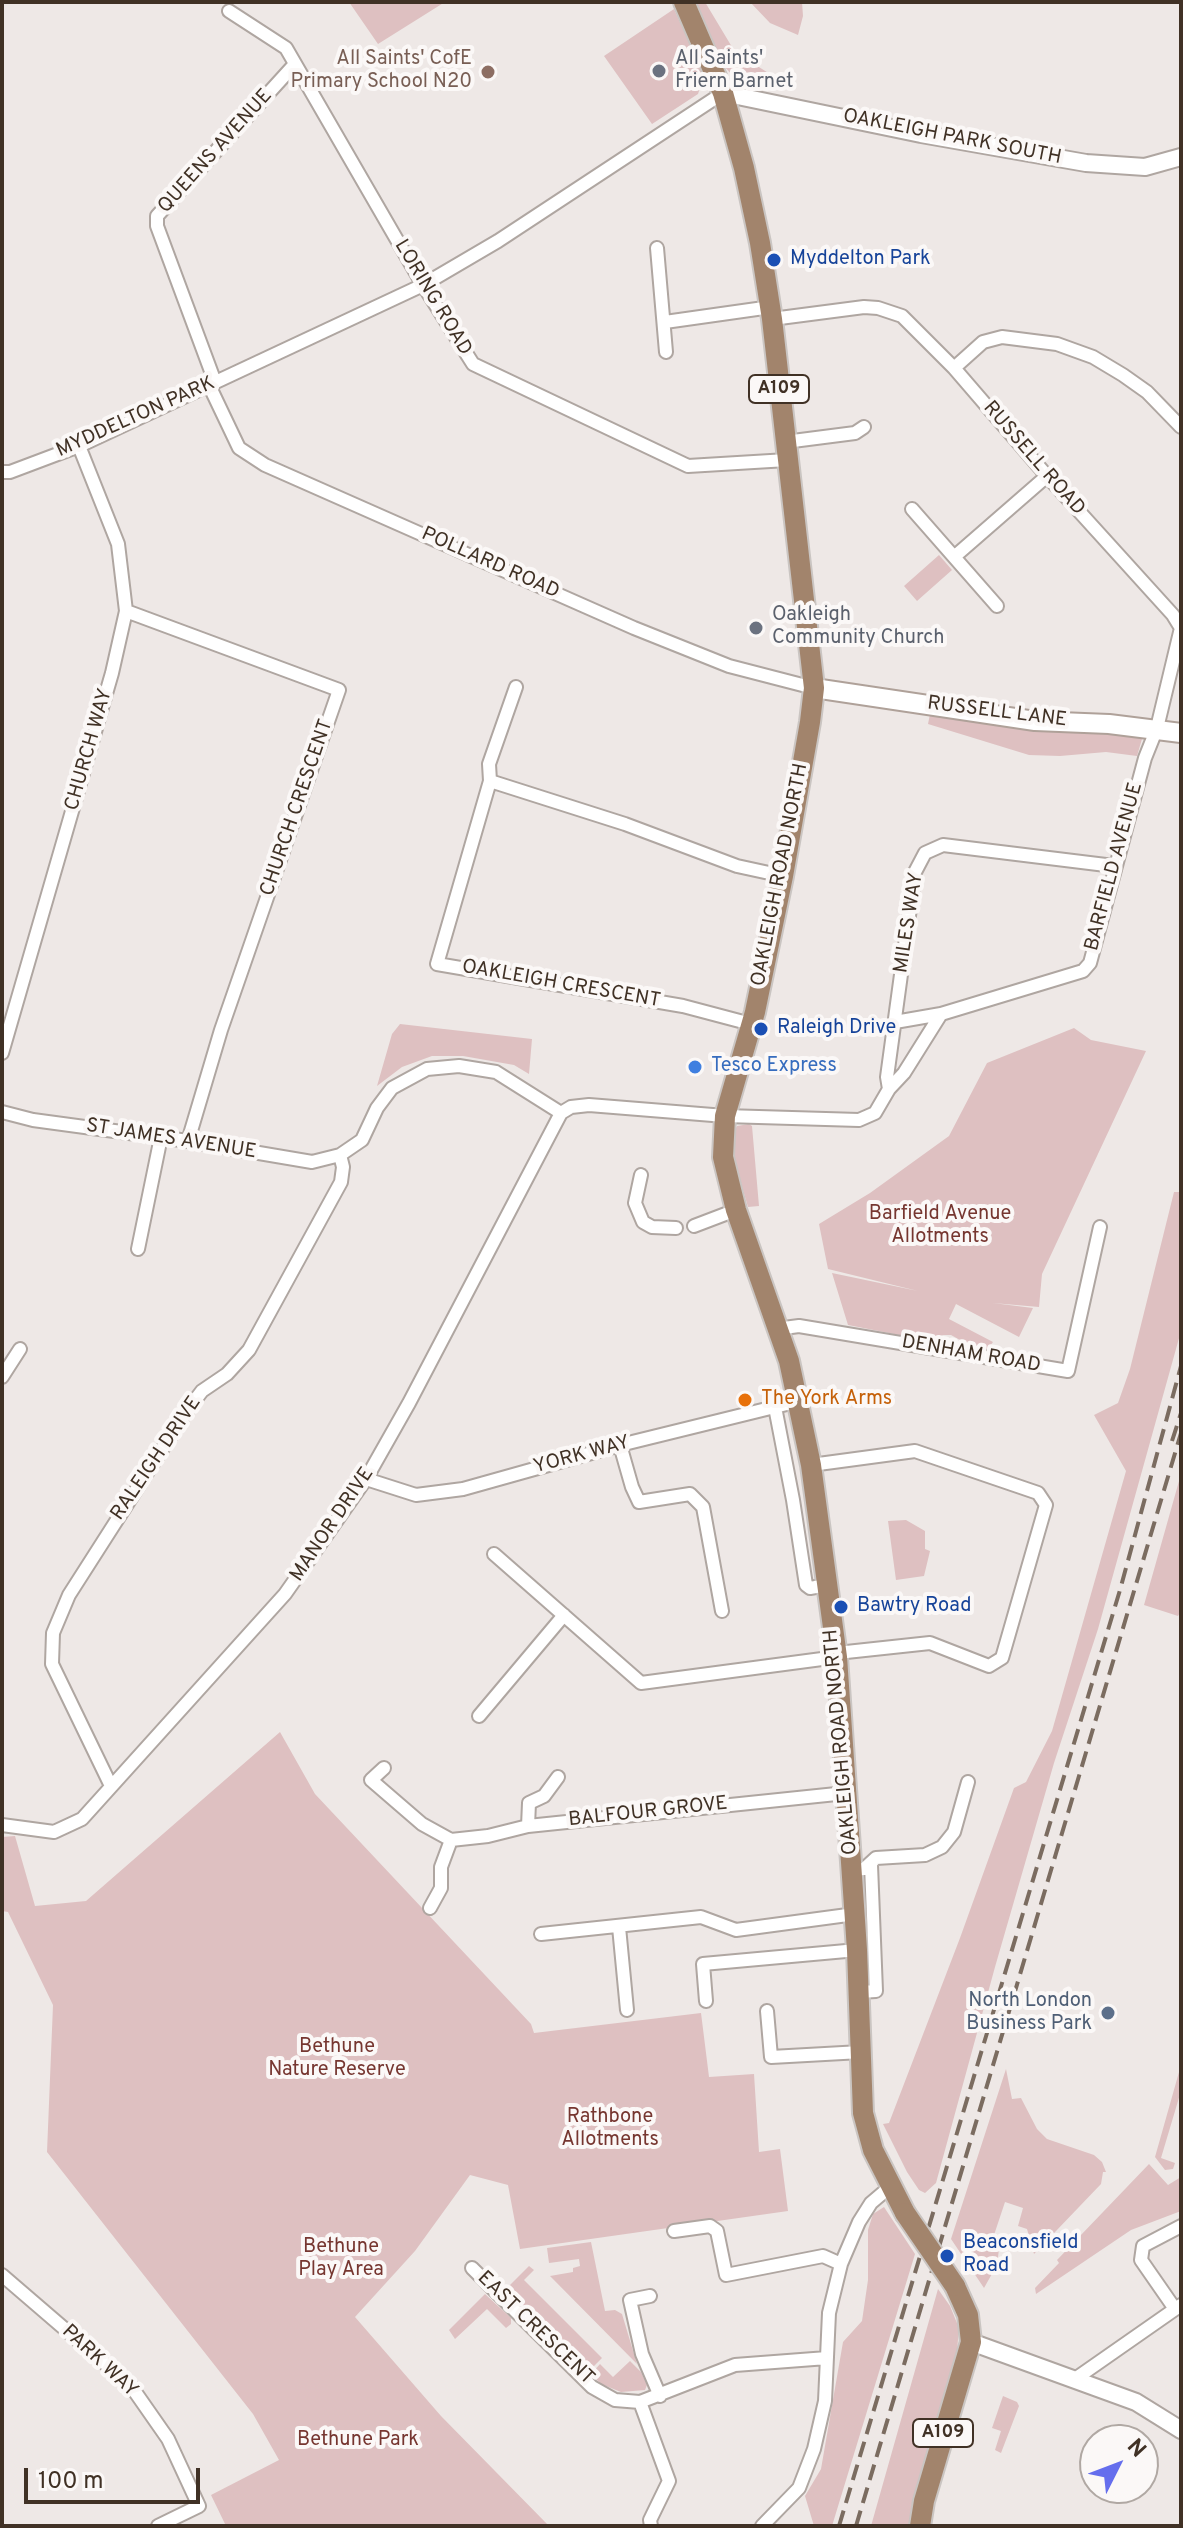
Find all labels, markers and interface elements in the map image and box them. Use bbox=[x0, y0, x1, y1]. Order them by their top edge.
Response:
place label: All Saints' CofE Primary School N20 bbox=[291, 48, 472, 95]
place label: All Saints' Friern Barnet bbox=[675, 48, 794, 95]
marker: All Saints' Friern Barnet bbox=[650, 62, 668, 80]
marker: All Saints' CofE Primary School N20 bbox=[479, 63, 497, 81]
street label: QUEENS AVENUE bbox=[154, 85, 278, 219]
street label: OAKLEIGH PARK SOUTH bbox=[841, 105, 1063, 171]
street label: LORING ROAD bbox=[388, 236, 476, 360]
place label: Myddelton Park bbox=[790, 248, 931, 272]
marker: Myddelton Park bbox=[765, 251, 783, 269]
street label: MYDDELTON PARK bbox=[53, 372, 219, 464]
road number: A109 bbox=[749, 375, 809, 403]
street label: RUSSELL ROAD bbox=[977, 397, 1089, 521]
street label: POLLARD ROAD bbox=[417, 523, 563, 605]
place label: Oakleigh Community Church bbox=[772, 604, 945, 651]
marker: Oakleigh Community Church bbox=[747, 619, 765, 637]
street label: CHURCH WAY bbox=[61, 686, 119, 814]
street label: RUSSELL LANE bbox=[926, 693, 1068, 733]
street label: CHURCH CRESCENT bbox=[256, 717, 340, 899]
street label: OAKLEIGH ROAD NORTH bbox=[748, 761, 814, 989]
street label: BARFIELD AVENUE bbox=[1081, 780, 1149, 954]
street label: MILES WAY bbox=[890, 871, 930, 975]
street label: OAKLEIGH CRESCENT bbox=[460, 956, 662, 1014]
place label: Raleigh Drive bbox=[777, 1017, 896, 1041]
marker: Raleigh Drive bbox=[752, 1020, 770, 1038]
place label: Tesco Express bbox=[711, 1055, 837, 1079]
marker: Tesco Express bbox=[686, 1058, 704, 1076]
street label: ST JAMES AVENUE bbox=[84, 1115, 258, 1165]
park label: Barfield Avenue Allotments bbox=[869, 1203, 1011, 1250]
street label: DENHAM ROAD bbox=[900, 1331, 1042, 1379]
place label: The York Arms bbox=[761, 1388, 892, 1412]
marker: The York Arms bbox=[736, 1391, 754, 1409]
street label: RALEIGH DRIVE bbox=[107, 1393, 207, 1525]
street label: YORK WAY bbox=[531, 1432, 633, 1480]
street label: MANOR DRIVE bbox=[286, 1463, 380, 1587]
place label: Bawtry Road bbox=[857, 1595, 971, 1619]
marker: Bawtry Road bbox=[832, 1598, 850, 1616]
street label: OAKLEIGH ROAD NORTH bbox=[820, 1628, 864, 1856]
street label: BALFOUR GROVE bbox=[567, 1793, 729, 1833]
place label: North London Business Park bbox=[966, 1990, 1092, 2037]
marker: North London Business Park bbox=[1099, 2004, 1117, 2022]
park label: Bethune Nature Reserve bbox=[268, 2036, 406, 2083]
park label: Rathbone Allotments bbox=[561, 2106, 659, 2153]
place label: Beaconsfield Road bbox=[963, 2232, 1078, 2279]
park label: Bethune Play Area bbox=[298, 2236, 384, 2283]
marker: Beaconsfield Road bbox=[938, 2247, 956, 2265]
street label: EAST CRESCENT bbox=[471, 2267, 599, 2391]
street label: PARK WAY bbox=[56, 2321, 142, 2403]
road number: A109 bbox=[913, 2419, 973, 2447]
north arrow bbox=[1079, 2424, 1159, 2504]
park label: Bethune Park bbox=[297, 2429, 419, 2453]
text: N bbox=[1120, 2434, 1151, 2464]
scale bar bbox=[28, 2452, 204, 2502]
text: 100 m bbox=[38, 2467, 104, 2497]

